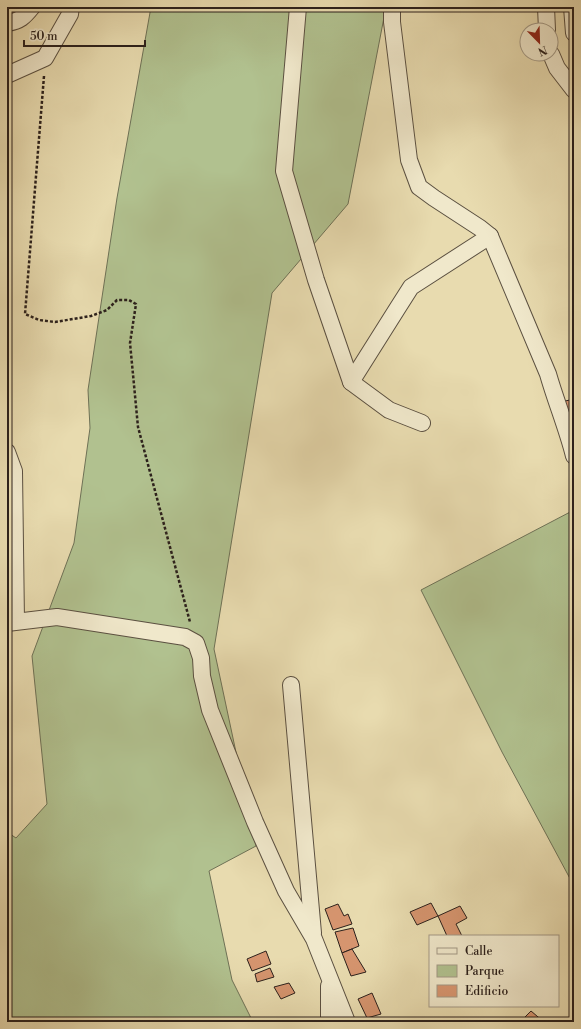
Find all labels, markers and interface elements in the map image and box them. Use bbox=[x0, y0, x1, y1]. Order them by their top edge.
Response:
scale bar bbox=[24, 22, 145, 48]
north arrow bbox=[519, 22, 559, 62]
text: 50 m bbox=[30, 29, 58, 44]
text: N bbox=[536, 42, 549, 59]
legend bbox=[429, 935, 559, 1007]
text: Calle bbox=[465, 944, 492, 959]
text: Parque bbox=[465, 964, 504, 979]
text: Edificio bbox=[465, 984, 508, 999]

